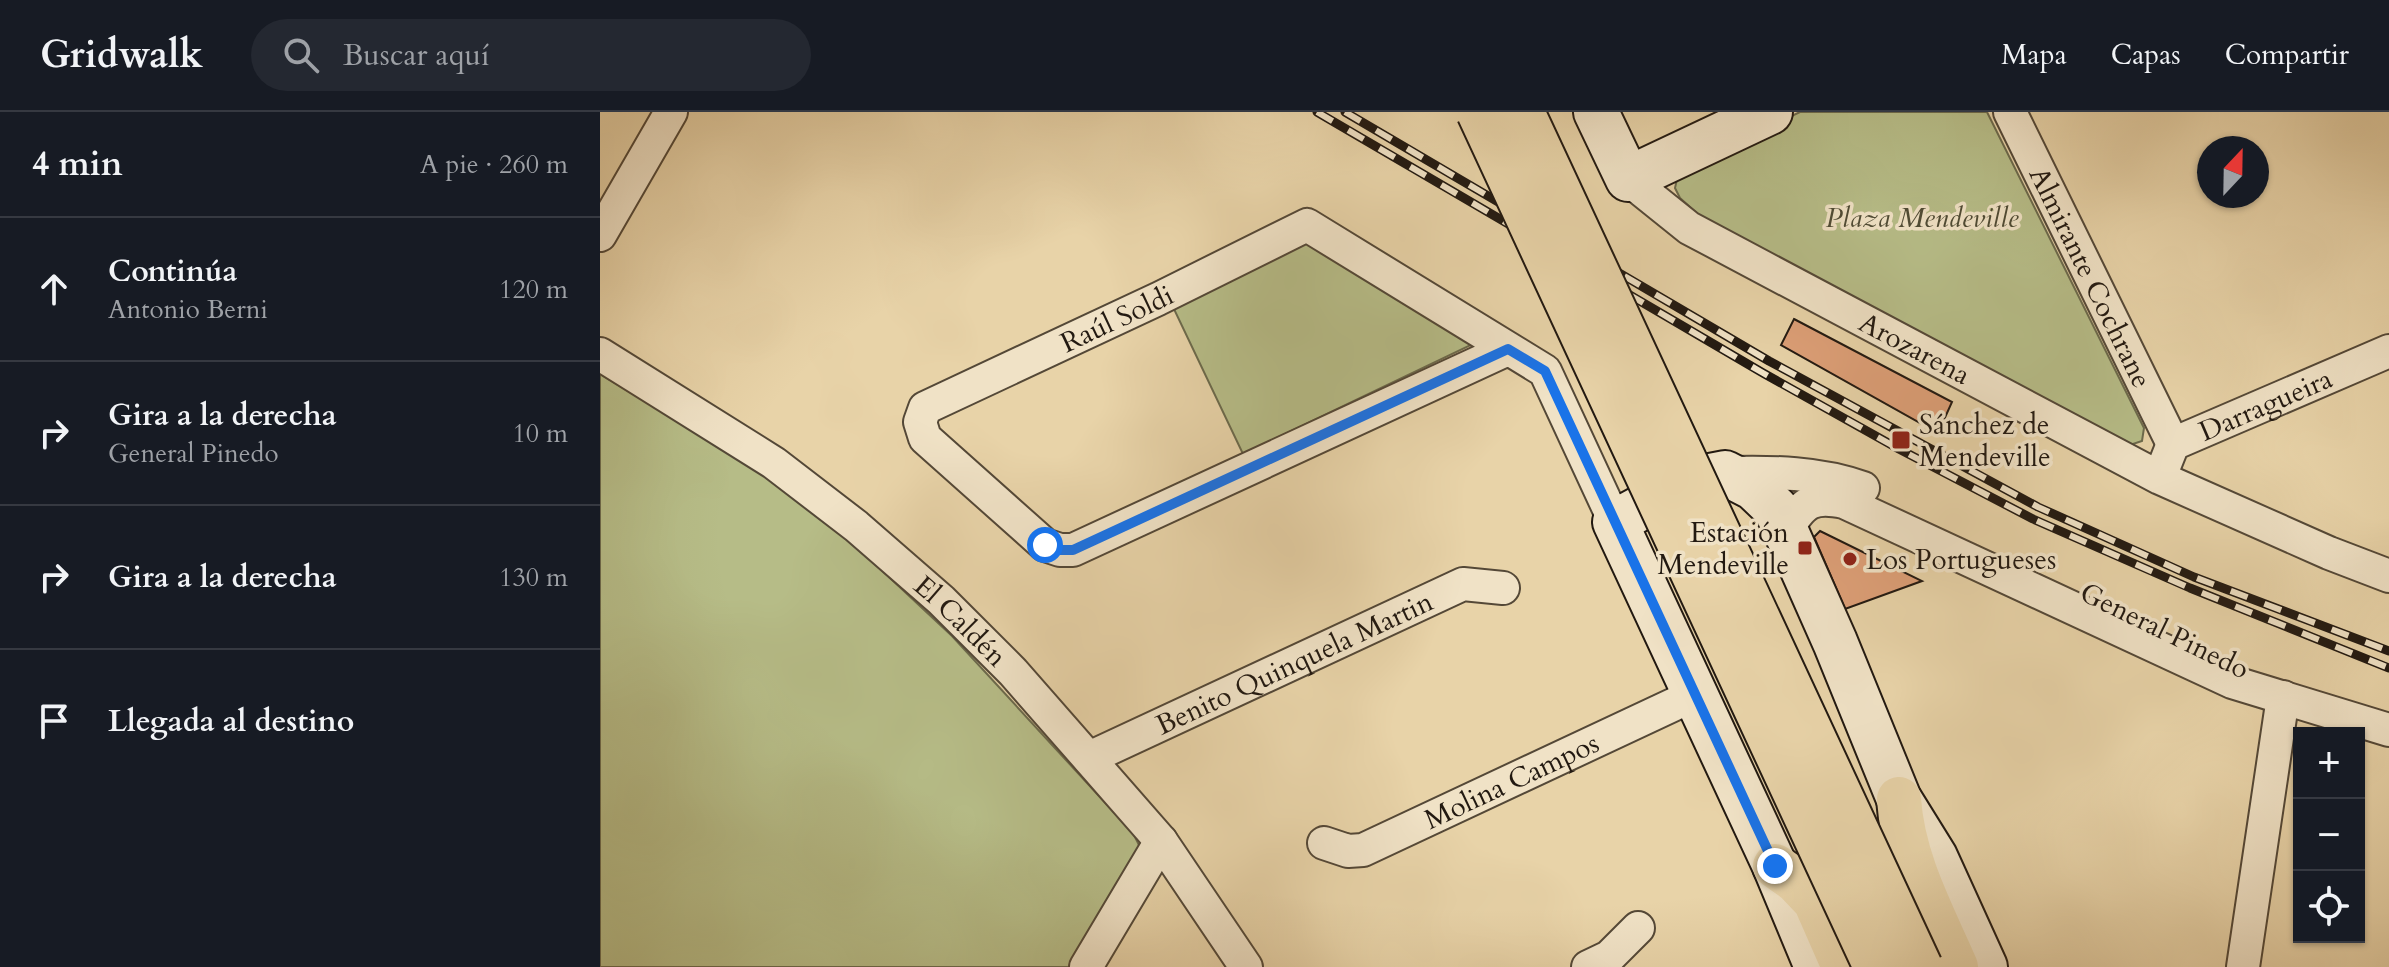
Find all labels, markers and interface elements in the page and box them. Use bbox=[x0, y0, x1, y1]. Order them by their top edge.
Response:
search box bbox=[251, 19, 811, 91]
text: Gridwalk bbox=[40, 29, 203, 81]
icon: search bbox=[279, 33, 323, 77]
text: Buscar aquí bbox=[343, 35, 489, 76]
text: Mapa bbox=[2001, 36, 2067, 74]
text: Capas bbox=[2111, 36, 2181, 74]
text: Compartir bbox=[2225, 36, 2349, 74]
north arrow bbox=[2197, 136, 2269, 208]
text: 4 min bbox=[32, 141, 123, 187]
text: A pie · 260 m bbox=[420, 147, 568, 182]
street label: Almirante Cochrane bbox=[2020, 161, 2160, 394]
park label: Plaza Mendeville bbox=[1825, 199, 2019, 237]
text: Continúa bbox=[108, 251, 238, 292]
icon: ahead bbox=[32, 267, 76, 311]
text: 120 m bbox=[499, 272, 568, 307]
street label: Raúl Soldi bbox=[1054, 276, 1180, 362]
text: Antonio Berni bbox=[108, 292, 268, 327]
street label: Arozarena bbox=[1852, 304, 1977, 394]
street label: Darragueira bbox=[2193, 360, 2338, 451]
text: Gira a la derecha bbox=[108, 395, 337, 436]
place label: Sánchez de Mendeville bbox=[1919, 406, 2051, 476]
icon: right bbox=[32, 411, 76, 455]
text: 10 m bbox=[512, 416, 568, 451]
marker: Sánchez de Mendeville bbox=[1890, 429, 1912, 451]
text: General Pinedo bbox=[108, 436, 278, 471]
place label: Estación Mendeville bbox=[1657, 514, 1789, 584]
route start bbox=[1027, 527, 1063, 563]
marker: Estación Mendeville bbox=[1796, 539, 1814, 557]
place label: Los Portugueses bbox=[1866, 541, 2056, 579]
marker: Los Portugueses bbox=[1841, 550, 1859, 568]
icon: right bbox=[32, 555, 76, 599]
text: Gira a la derecha bbox=[108, 557, 337, 598]
text: 130 m bbox=[499, 560, 568, 595]
street label: El Caldén bbox=[906, 567, 1015, 675]
street label: General Pinedo bbox=[2074, 574, 2255, 688]
street label: Benito Quinquela Martin bbox=[1150, 583, 1439, 744]
icon: arrive bbox=[32, 699, 76, 743]
text: Llegada al destino bbox=[108, 701, 354, 742]
street label: Molina Campos bbox=[1418, 724, 1605, 839]
map controls bbox=[2293, 727, 2365, 943]
button: + bbox=[2293, 727, 2365, 799]
button: − bbox=[2293, 799, 2365, 871]
route end bbox=[1757, 848, 1793, 884]
button: locate bbox=[2293, 871, 2365, 943]

